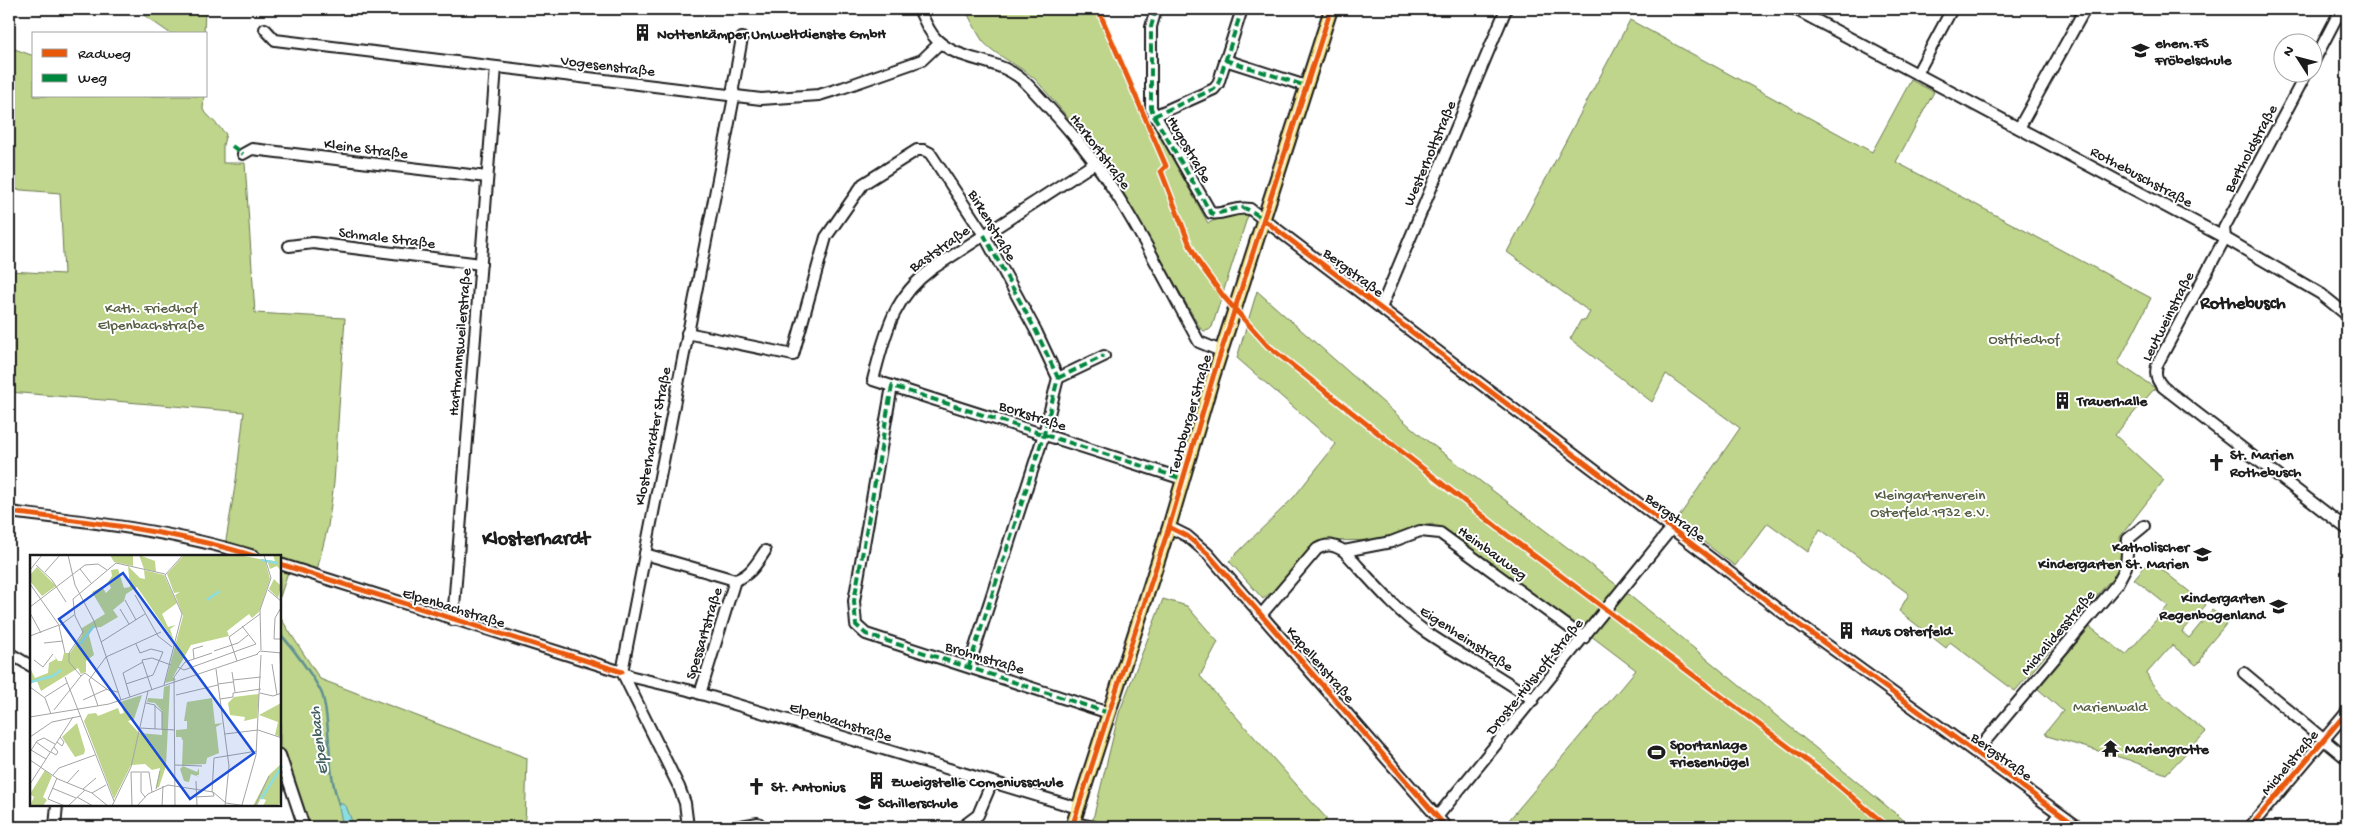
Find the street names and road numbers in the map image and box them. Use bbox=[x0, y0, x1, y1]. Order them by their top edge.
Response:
street label: Vogesenstraße bbox=[559, 52, 656, 82]
street label: Westerholtstraße bbox=[1401, 98, 1461, 209]
street label: Bertholdstraße bbox=[2221, 102, 2283, 197]
street label: Harkortstraße bbox=[1065, 111, 1134, 194]
street label: Hugostraße bbox=[1162, 113, 1215, 187]
street label: Kleine Straße bbox=[323, 136, 409, 164]
street label: Rothebuschstraße bbox=[2087, 143, 2196, 212]
street label: Birkenstraße bbox=[962, 186, 1020, 265]
street label: Baststraße bbox=[906, 222, 974, 278]
street label: Schmale Straße bbox=[337, 224, 436, 254]
street label: Bergstraße bbox=[1318, 244, 1387, 302]
street label: Hartmannsweilerstraße bbox=[446, 267, 476, 417]
street label: Leutweinstraße bbox=[2138, 269, 2199, 365]
street label: Teutoburger Straße bbox=[1165, 352, 1217, 477]
street label: Klosterhardter Straße bbox=[632, 365, 676, 507]
street label: Borkstraße bbox=[996, 397, 1068, 436]
street label: Bergstraße bbox=[1640, 489, 1709, 547]
street label: Heimbauweg bbox=[1454, 522, 1530, 585]
street label: Elpenbachstraße bbox=[400, 585, 507, 633]
street label: Spessartstraße bbox=[682, 585, 727, 682]
street label: Michalidesstraße bbox=[2018, 587, 2100, 680]
street label: Eigenheimstraße bbox=[1416, 603, 1516, 677]
street label: Droste-Hülshoff-Straße bbox=[1482, 615, 1588, 740]
street label: Kapellenstraße bbox=[1281, 623, 1358, 707]
street label: Brohmstraße bbox=[942, 638, 1026, 680]
street label: Elpenbachstraße bbox=[787, 699, 894, 747]
street label: Michelstraße bbox=[2258, 727, 2323, 800]
street label: Bergstraße bbox=[1966, 729, 2035, 786]

